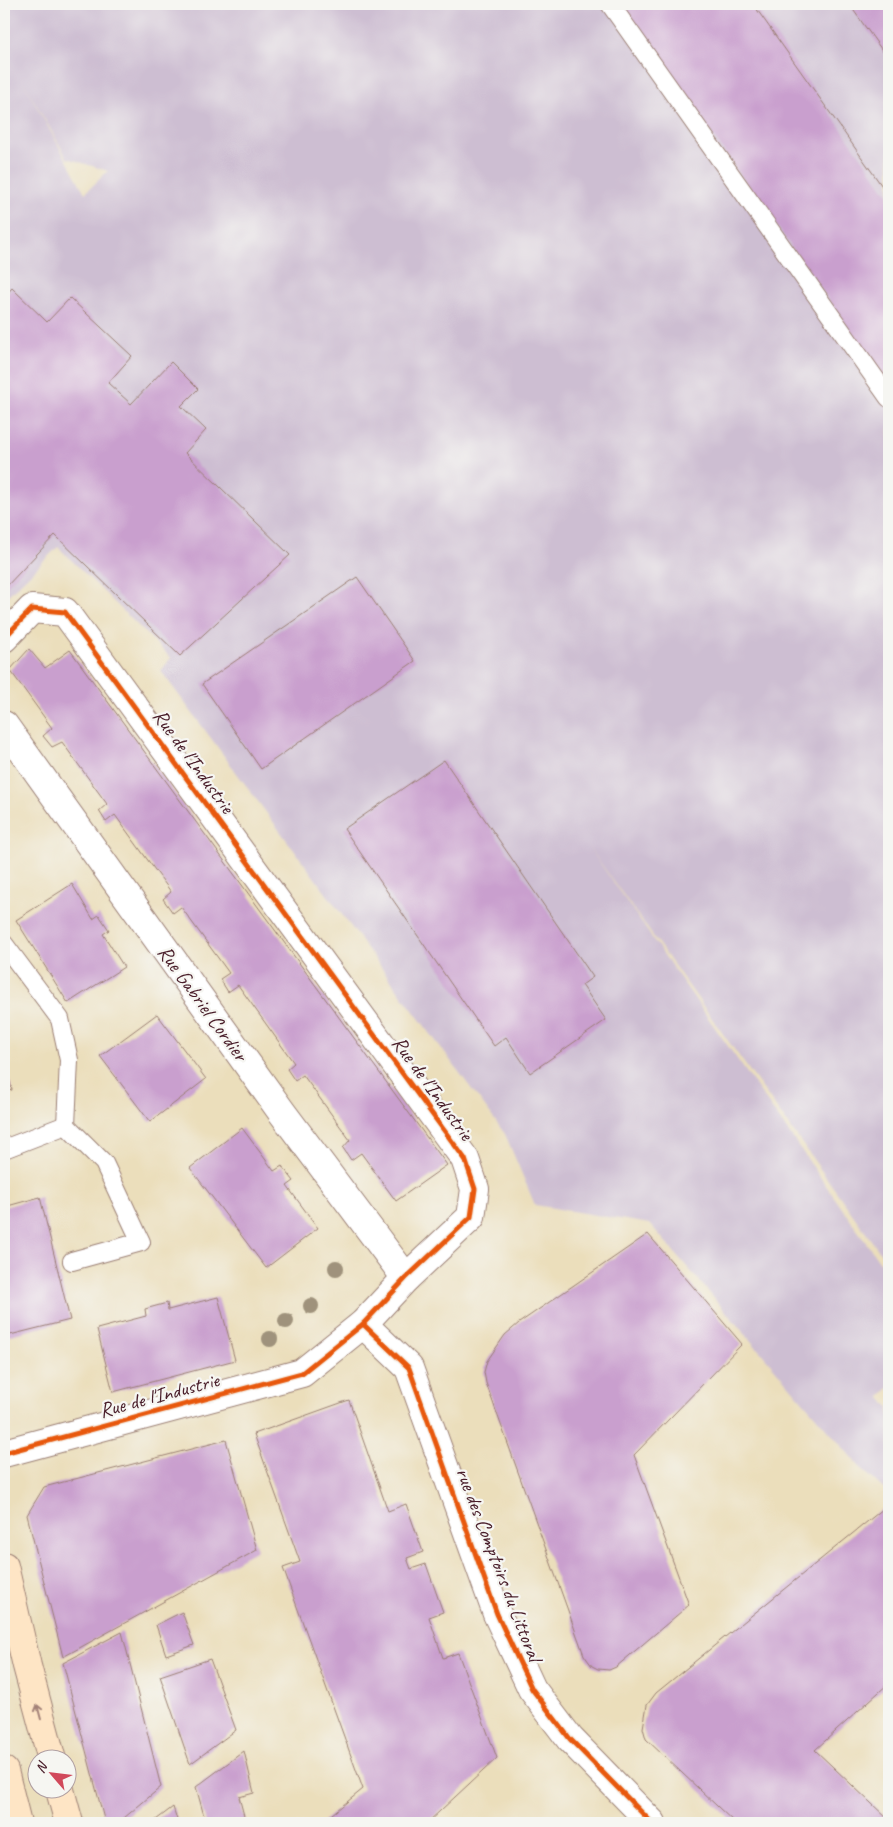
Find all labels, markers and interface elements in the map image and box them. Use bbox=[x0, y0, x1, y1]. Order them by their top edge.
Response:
street label: Rue de l'Industrie bbox=[147, 704, 241, 819]
street label: Rue Gabriel Cordier bbox=[152, 940, 255, 1067]
street label: Rue de l'Industrie bbox=[386, 1031, 480, 1146]
street label: Rue de l'Industrie bbox=[96, 1366, 223, 1423]
street label: rue des Comptoirs du Littoral bbox=[450, 1464, 549, 1668]
one-way arrow bbox=[34, 1705, 44, 1721]
north arrow bbox=[28, 1750, 78, 1800]
text: N bbox=[31, 1758, 52, 1776]

